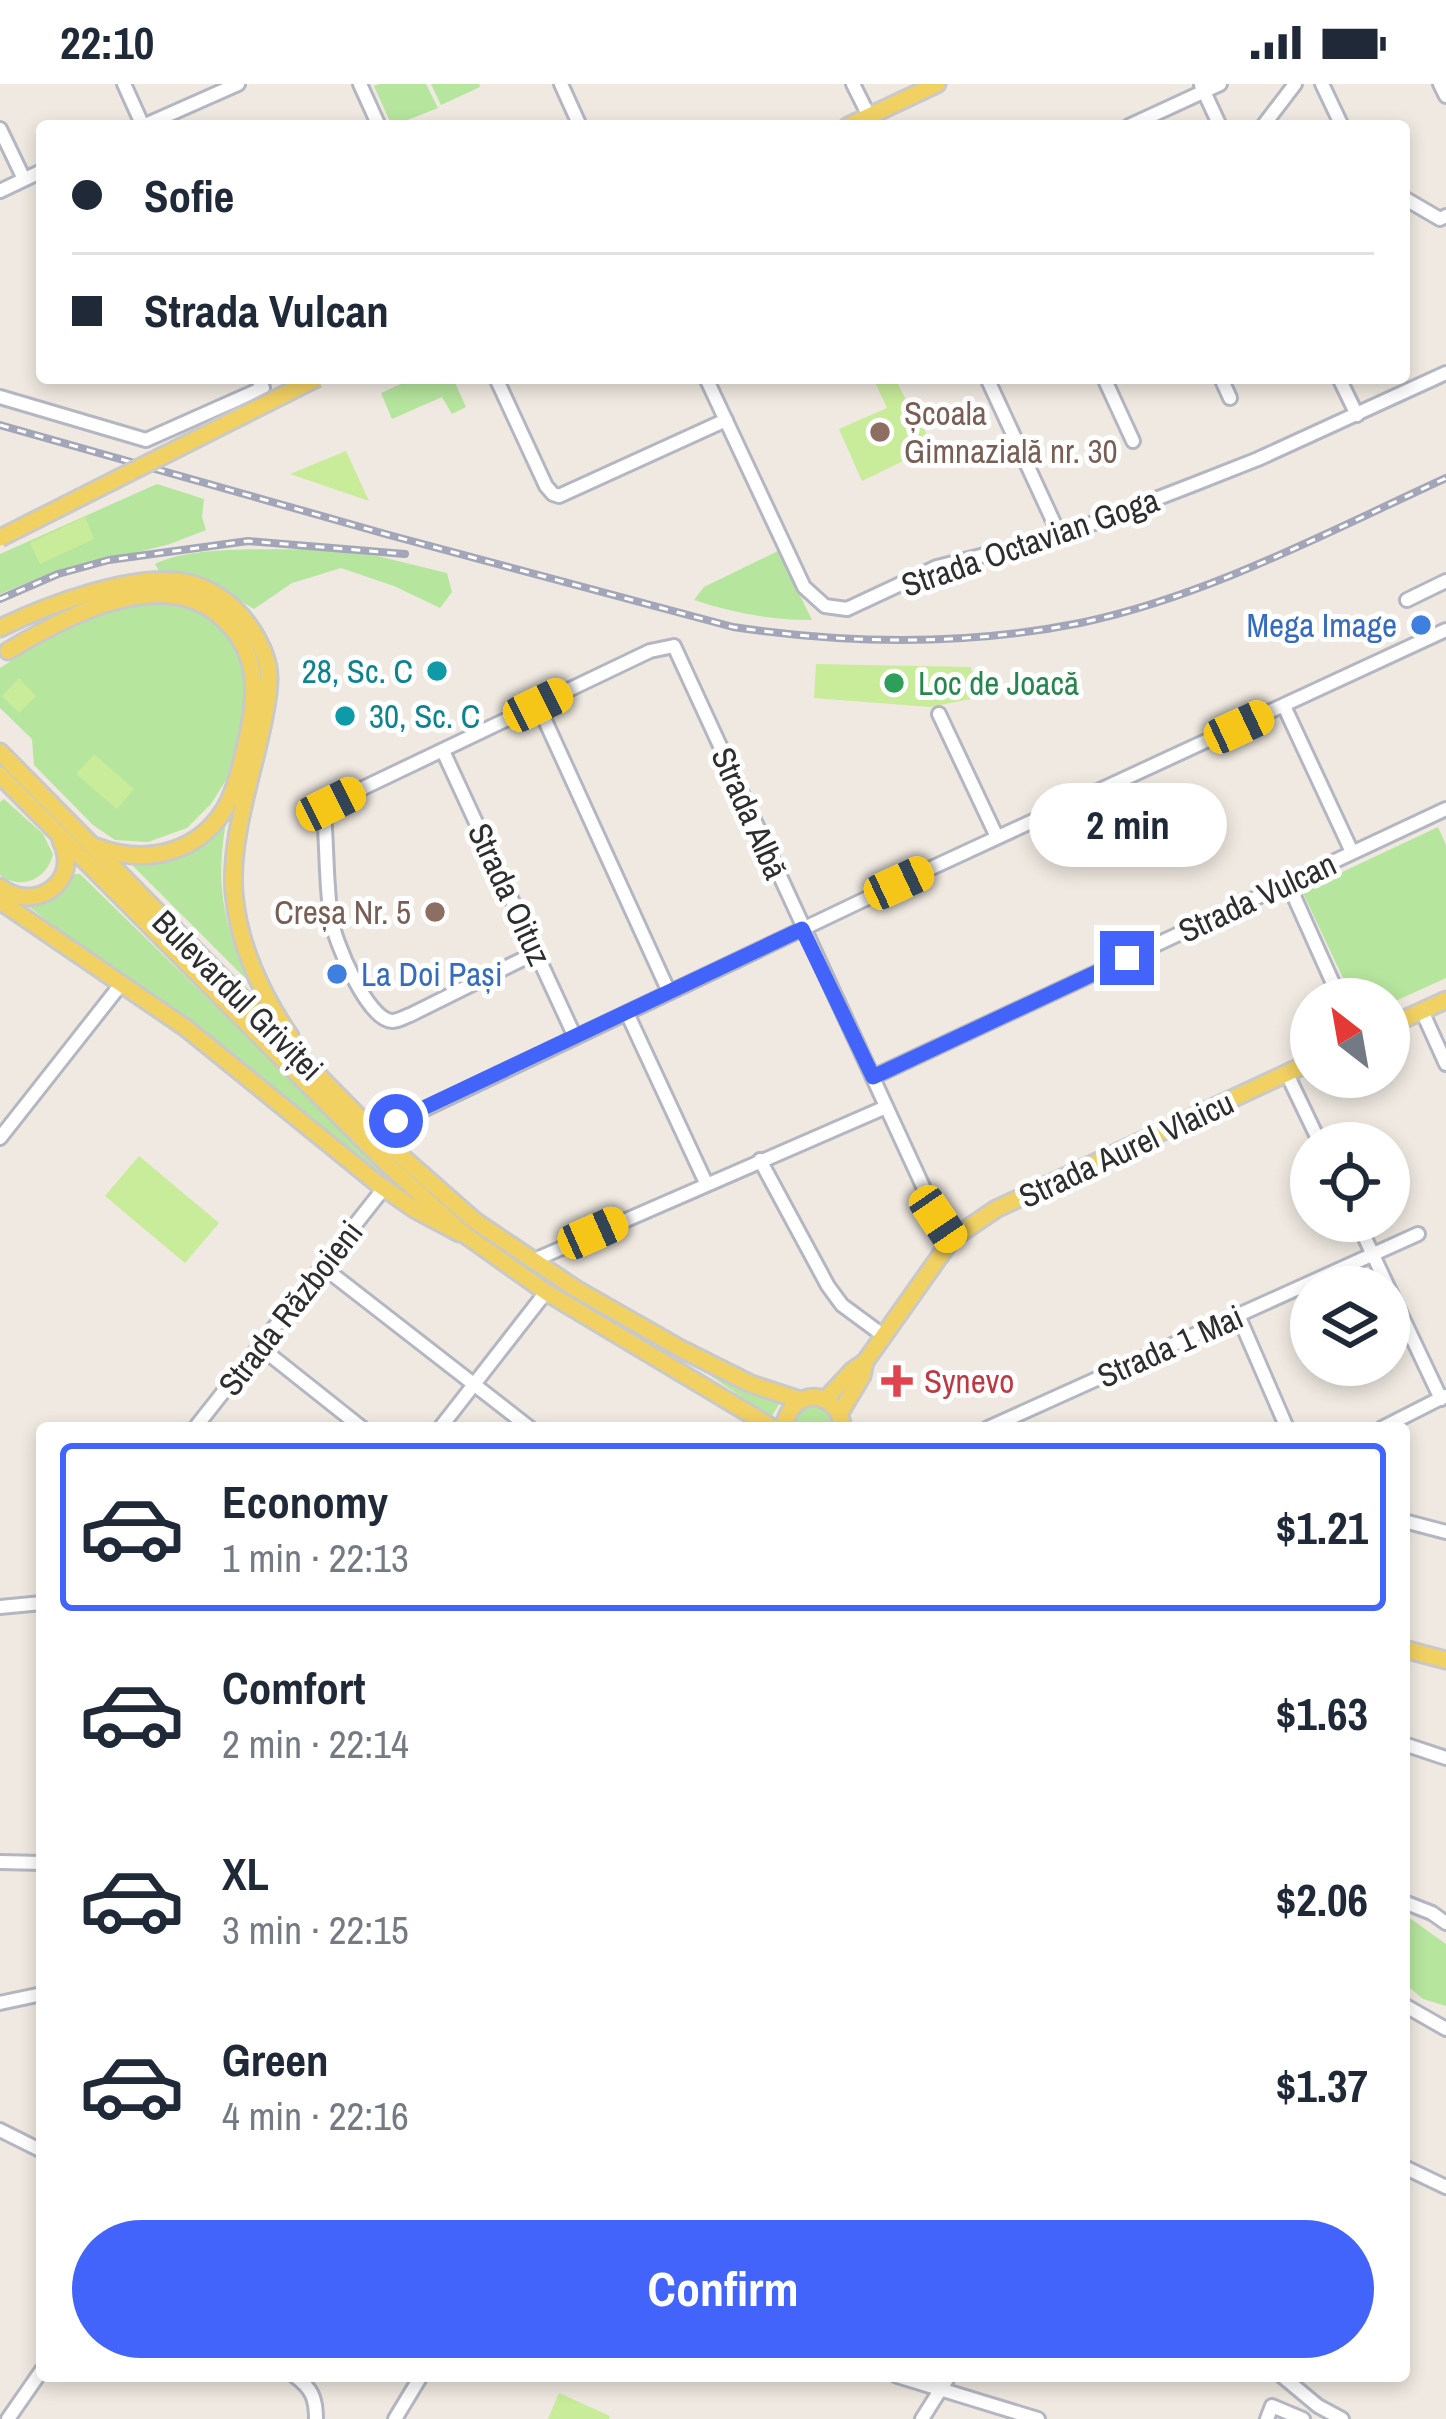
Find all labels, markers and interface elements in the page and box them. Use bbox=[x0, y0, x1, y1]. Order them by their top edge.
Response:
text: 22:10 bbox=[60, 12, 154, 73]
text: Sofie bbox=[144, 165, 234, 226]
text: Strada Vulcan bbox=[144, 280, 389, 341]
place label: Școala Gimnazială nr. 30 bbox=[904, 391, 1118, 473]
marker: Școala Gimnazială nr. 30 bbox=[867, 419, 893, 445]
street label: Strada Octavian Goga bbox=[896, 477, 1164, 607]
place label: Mega Image bbox=[1247, 603, 1397, 647]
marker: Mega Image bbox=[1408, 612, 1434, 638]
place label: 28, Sc. C bbox=[302, 649, 413, 693]
marker: 28, Sc. C bbox=[424, 658, 450, 684]
place label: Loc de Joacă bbox=[918, 661, 1079, 705]
marker: Loc de Joacă bbox=[881, 670, 907, 696]
car bbox=[498, 673, 578, 737]
place label: 30, Sc. C bbox=[369, 694, 480, 738]
car bbox=[1199, 695, 1279, 759]
marker: 30, Sc. C bbox=[332, 703, 358, 729]
street label: Strada Albă bbox=[701, 740, 799, 886]
car bbox=[291, 772, 371, 836]
callout: 2 min bbox=[1028, 784, 1226, 868]
text: 2 min bbox=[1086, 799, 1170, 851]
street label: Strada Oituz bbox=[458, 816, 562, 972]
street label: Strada Vulcan bbox=[1171, 841, 1343, 953]
car bbox=[859, 851, 939, 915]
place label: Creșa Nr. 5 bbox=[274, 890, 411, 934]
marker: Creșa Nr. 5 bbox=[422, 899, 448, 925]
street label: Bulevardul Griviței bbox=[143, 900, 333, 1090]
route end bbox=[1100, 931, 1154, 985]
place label: La Doi Pași bbox=[361, 952, 502, 996]
marker: La Doi Pași bbox=[324, 961, 350, 987]
north arrow bbox=[1290, 978, 1410, 1098]
map controls bbox=[1290, 978, 1410, 1386]
street label: Strada Aurel Vlaicu bbox=[1012, 1080, 1240, 1218]
route start bbox=[369, 1094, 423, 1148]
button: locate bbox=[1290, 1122, 1410, 1242]
car bbox=[903, 1179, 973, 1259]
car bbox=[553, 1202, 633, 1264]
street label: Strada Războieni bbox=[208, 1211, 372, 1405]
button: layers bbox=[1290, 1266, 1410, 1386]
street label: Strada 1 Mai bbox=[1090, 1294, 1250, 1398]
place label: Synevo bbox=[924, 1359, 1014, 1403]
marker: Synevo bbox=[881, 1365, 913, 1397]
text: Economy bbox=[222, 1471, 388, 1532]
icon: car bbox=[78, 1473, 186, 1581]
text: $1.21 bbox=[1276, 1497, 1368, 1558]
text: 1 min · 22:13 bbox=[222, 1532, 409, 1584]
text: Comfort bbox=[222, 1657, 365, 1718]
icon: car bbox=[78, 1659, 186, 1767]
text: $1.63 bbox=[1276, 1683, 1368, 1744]
text: 2 min · 22:14 bbox=[222, 1718, 409, 1770]
text: XL bbox=[222, 1843, 269, 1904]
icon: car bbox=[78, 1845, 186, 1953]
text: $2.06 bbox=[1276, 1869, 1368, 1930]
text: 3 min · 22:15 bbox=[222, 1904, 409, 1956]
text: Green bbox=[222, 2029, 329, 2090]
icon: car bbox=[78, 2031, 186, 2139]
text: $1.37 bbox=[1276, 2055, 1368, 2116]
text: 4 min · 22:16 bbox=[222, 2090, 409, 2142]
button: Confirm bbox=[72, 2220, 1374, 2358]

